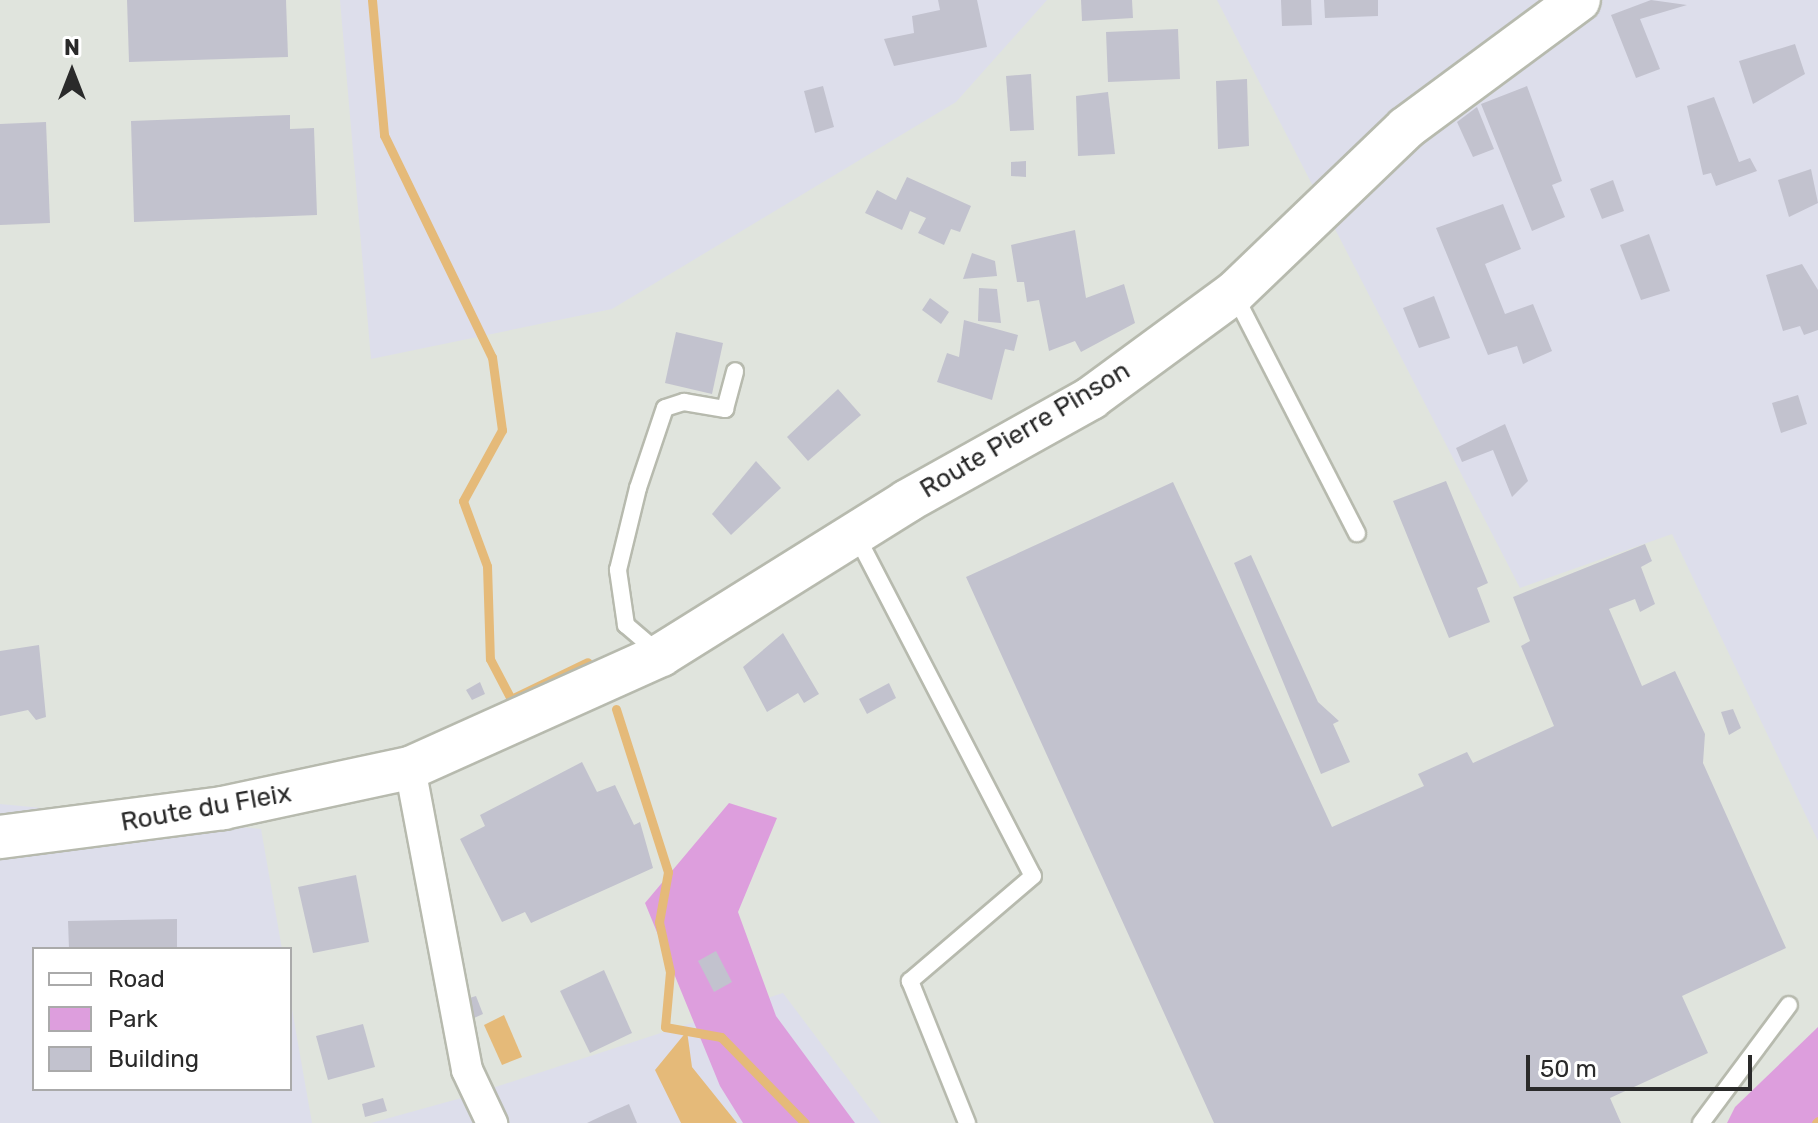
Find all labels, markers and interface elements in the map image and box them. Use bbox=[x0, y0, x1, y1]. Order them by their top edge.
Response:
north arrow bbox=[32, 32, 112, 112]
text: N bbox=[64, 34, 80, 61]
street label: Route Pierre Pinson bbox=[914, 355, 1136, 505]
street label: Route du Fleix bbox=[118, 778, 294, 838]
legend bbox=[32, 947, 292, 1091]
text: Road bbox=[108, 965, 165, 993]
text: Park bbox=[108, 1005, 158, 1033]
scale bar bbox=[1530, 1039, 1756, 1089]
text: Building bbox=[108, 1045, 199, 1073]
text: 50 m bbox=[1540, 1055, 1597, 1083]

